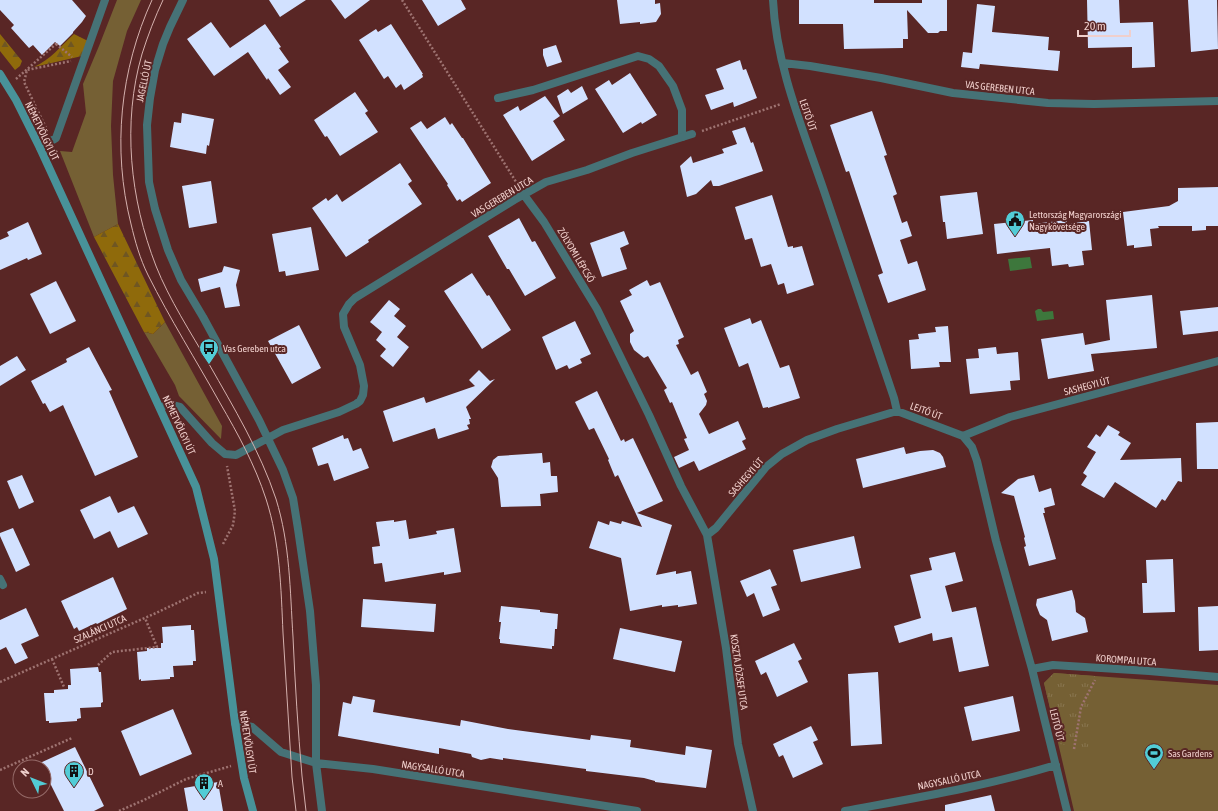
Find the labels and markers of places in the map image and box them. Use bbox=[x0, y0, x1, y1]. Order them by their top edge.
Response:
public building icon: Lettország Magyarországi Nagykövetsége bbox=[1004, 209, 1026, 237]
place label: Lettország Magyarországi Nagykövetsége bbox=[1029, 209, 1121, 232]
bus stop icon: Vas Gereben utca bbox=[198, 337, 220, 365]
place label: Vas Gereben utca bbox=[223, 343, 286, 354]
sports icon: Sas Gardens bbox=[1143, 742, 1165, 770]
place label: Sas Gardens bbox=[1168, 748, 1213, 759]
building icon: D bbox=[63, 760, 85, 788]
place label: D bbox=[88, 766, 94, 777]
building icon: A bbox=[193, 772, 215, 800]
place label: A bbox=[218, 778, 223, 789]

